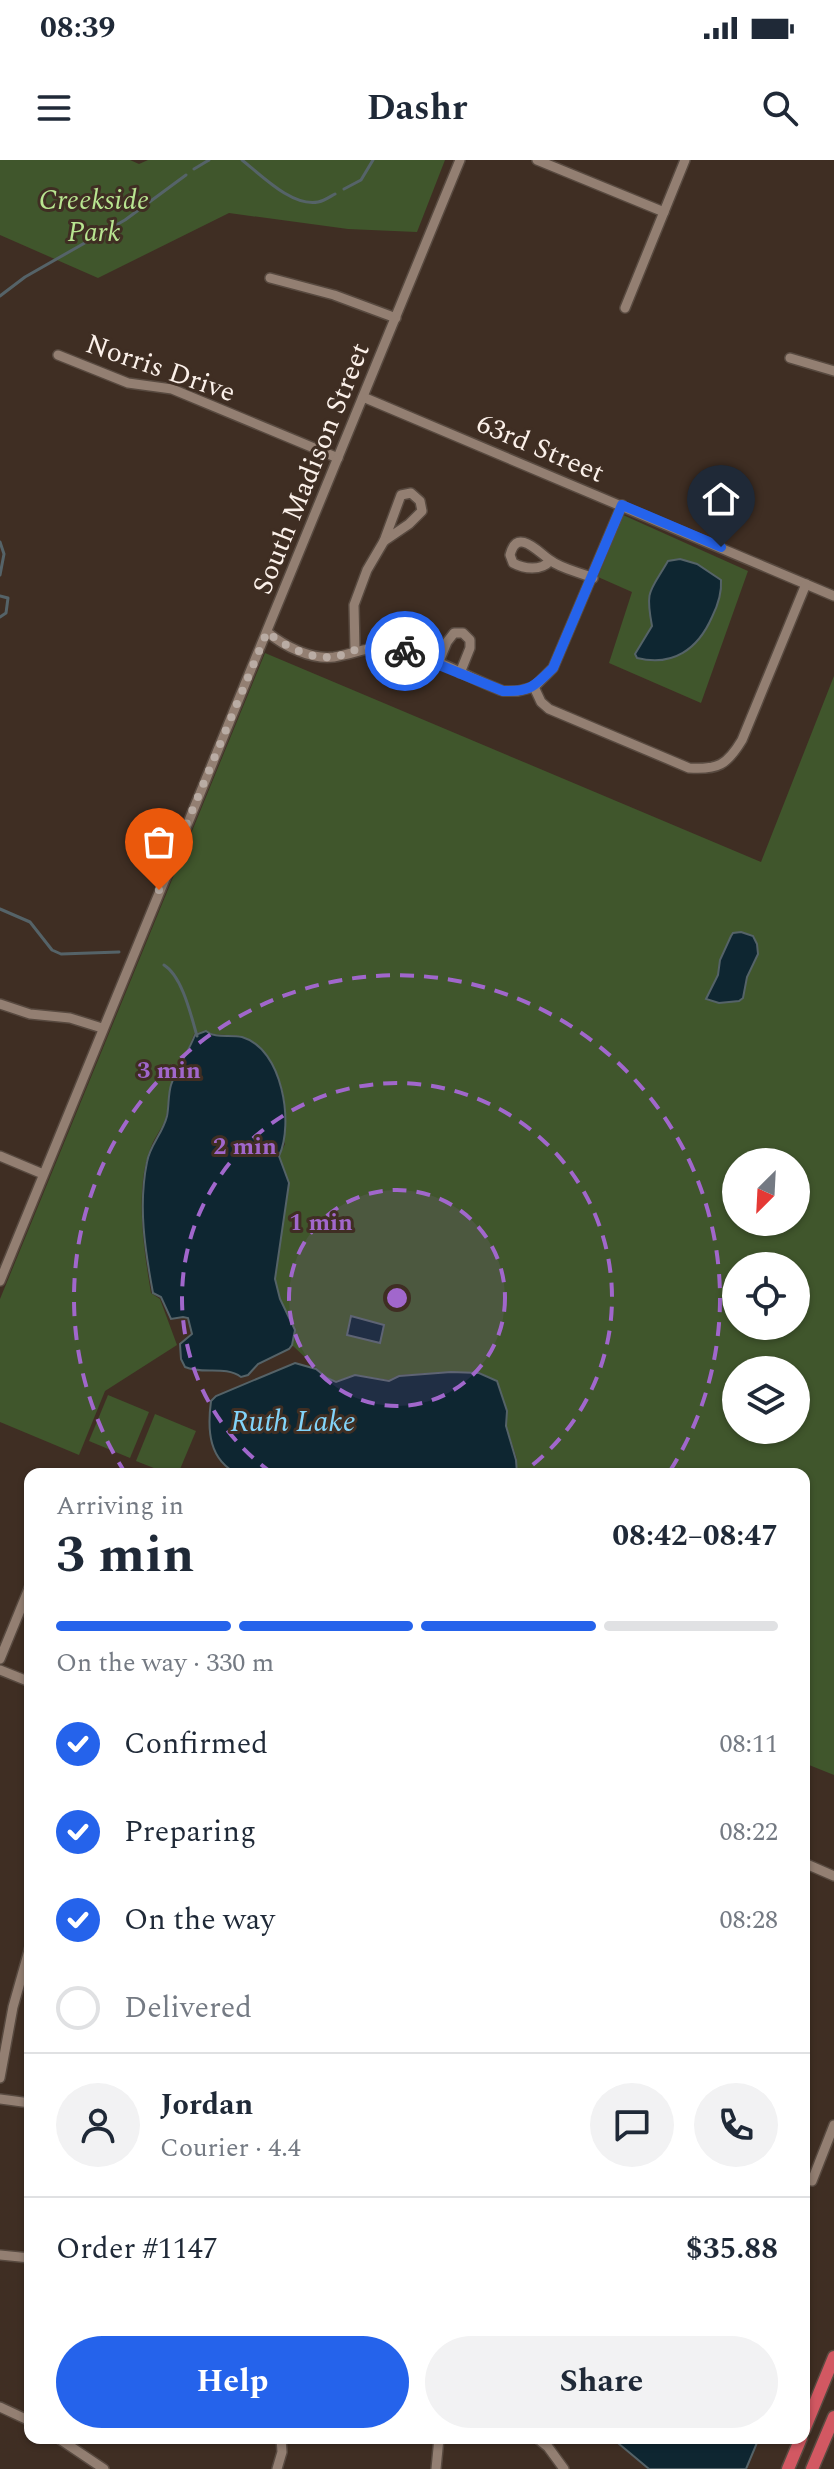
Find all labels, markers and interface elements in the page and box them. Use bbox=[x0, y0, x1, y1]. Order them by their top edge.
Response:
text: 08:39 bbox=[40, 5, 115, 51]
text: Dashr bbox=[367, 81, 467, 136]
icon: menu bbox=[32, 86, 76, 130]
icon: search bbox=[758, 86, 802, 130]
park label: Creekside Park bbox=[39, 179, 149, 254]
street label: Norris Drive bbox=[80, 323, 241, 414]
street label: South Madison Street bbox=[241, 336, 382, 601]
street label: 63rd Street bbox=[470, 402, 611, 495]
pin bbox=[687, 465, 755, 547]
icon: home bbox=[699, 477, 743, 521]
courier bbox=[365, 611, 445, 691]
icon: bike bbox=[383, 629, 427, 673]
pin bbox=[125, 808, 193, 890]
icon: bag bbox=[137, 820, 181, 864]
text: 3 min bbox=[137, 1053, 201, 1089]
text: 2 min bbox=[213, 1129, 277, 1165]
north arrow bbox=[722, 1148, 810, 1236]
map controls bbox=[722, 1148, 810, 1444]
text: 1 min bbox=[289, 1205, 353, 1241]
button: locate bbox=[722, 1252, 810, 1340]
centre of rings bbox=[383, 1284, 411, 1312]
button: layers bbox=[722, 1356, 810, 1444]
water label: Ruth Lake bbox=[230, 1399, 356, 1445]
text: Arriving in bbox=[56, 1486, 184, 1526]
text: 08:42–08:47 bbox=[612, 1513, 778, 1559]
text: 3 min bbox=[56, 1516, 194, 1595]
text: On the way · 330 m bbox=[56, 1643, 274, 1683]
text: Confirmed bbox=[124, 1721, 268, 1767]
icon: check bbox=[56, 1722, 100, 1766]
text: 08:11 bbox=[719, 1724, 778, 1764]
text: Preparing bbox=[124, 1809, 256, 1855]
icon: check bbox=[56, 1810, 100, 1854]
text: 08:22 bbox=[719, 1812, 778, 1852]
text: On the way bbox=[124, 1897, 275, 1943]
icon: check bbox=[56, 1898, 100, 1942]
text: 08:28 bbox=[719, 1900, 778, 1940]
text: Delivered bbox=[124, 1985, 252, 2031]
text: Jordan bbox=[160, 2082, 253, 2128]
button: person bbox=[56, 2083, 140, 2167]
button: chat bbox=[590, 2083, 674, 2167]
button: phone bbox=[694, 2083, 778, 2167]
text: Courier · 4.4 bbox=[160, 2128, 301, 2168]
text: Order #1147 bbox=[56, 2226, 218, 2272]
text: $35.88 bbox=[686, 2226, 778, 2272]
button: Help bbox=[56, 2336, 409, 2428]
button: Share bbox=[425, 2336, 778, 2428]

